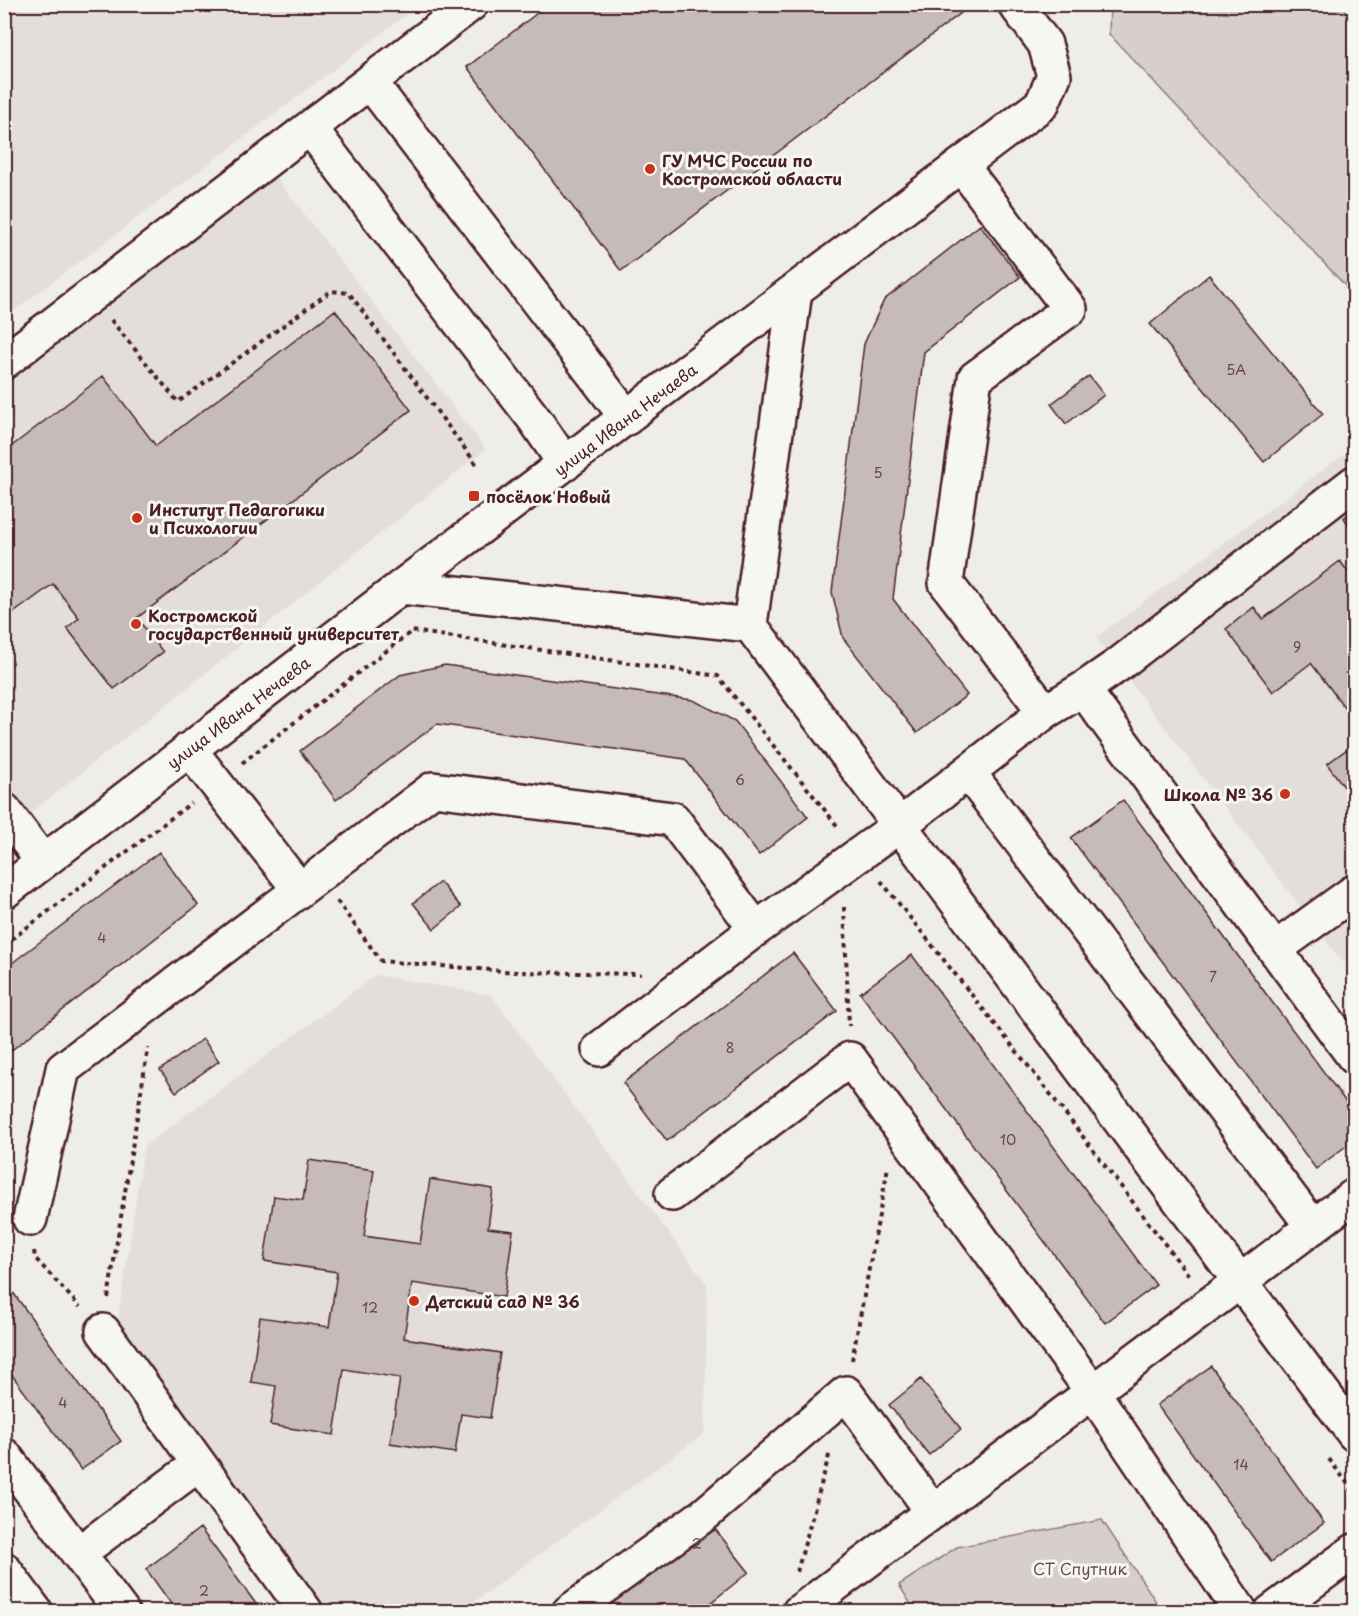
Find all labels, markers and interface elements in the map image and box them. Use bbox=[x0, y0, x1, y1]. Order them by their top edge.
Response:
place label: ГУ МЧС России по Костромской области bbox=[662, 148, 842, 190]
marker: ГУ МЧС России по Костромской области bbox=[643, 162, 657, 176]
street label: улица Ивана Нечаева bbox=[548, 357, 702, 481]
house number: 5А bbox=[1226, 359, 1246, 380]
house number: 5 bbox=[873, 462, 883, 483]
place label: посёлок Новый bbox=[486, 484, 611, 508]
marker: посёлок Новый bbox=[467, 489, 481, 503]
place label: Институт Педагогики и Психологии bbox=[149, 497, 325, 539]
marker: Институт Педагогики и Психологии bbox=[130, 511, 144, 525]
place label: Костромской государственный университет bbox=[148, 603, 400, 645]
marker: Костромской государственный университет bbox=[129, 617, 143, 631]
house number: 9 bbox=[1293, 636, 1301, 657]
street label: улица Ивана Нечаева bbox=[161, 650, 315, 774]
house number: 6 bbox=[735, 769, 745, 790]
place label: Школа № 36 bbox=[1164, 782, 1273, 806]
marker: Школа № 36 bbox=[1278, 787, 1292, 801]
house number: 4 bbox=[97, 927, 107, 948]
house number: 7 bbox=[1209, 966, 1217, 987]
house number: 8 bbox=[726, 1037, 734, 1058]
house number: 10 bbox=[1000, 1129, 1016, 1150]
place label: Детский сад № 36 bbox=[425, 1289, 580, 1313]
marker: Детский сад № 36 bbox=[407, 1294, 421, 1308]
house number: 12 bbox=[362, 1297, 378, 1318]
house number: 4 bbox=[58, 1392, 68, 1413]
house number: 14 bbox=[1233, 1454, 1249, 1475]
house number: 2 bbox=[692, 1533, 702, 1554]
park label: СТ Спутник bbox=[1033, 1556, 1127, 1580]
house number: 2 bbox=[199, 1580, 209, 1601]

